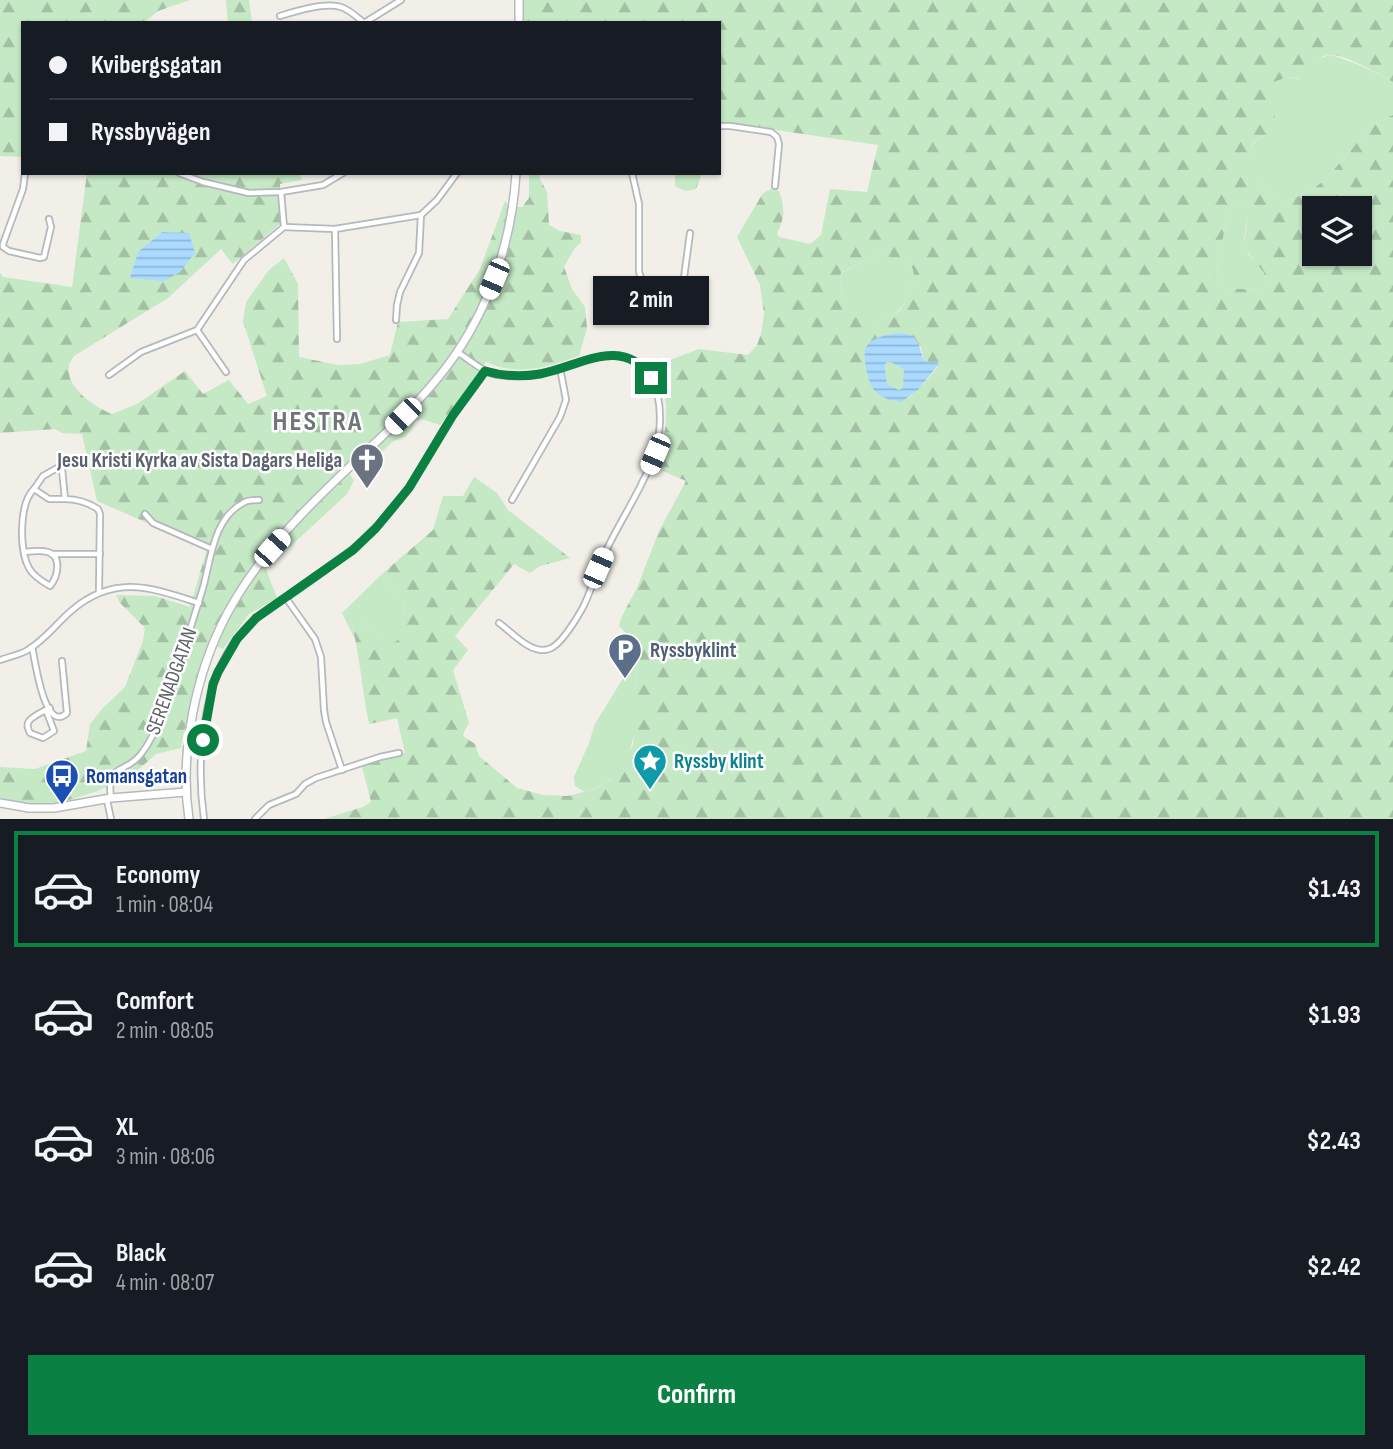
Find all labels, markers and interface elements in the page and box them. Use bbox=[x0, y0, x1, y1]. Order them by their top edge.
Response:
text: Kvibergsgatan bbox=[91, 50, 222, 81]
text: Ryssbyvägen bbox=[91, 117, 210, 148]
map controls bbox=[1302, 196, 1372, 266]
button: layers bbox=[1302, 196, 1372, 266]
car bbox=[477, 256, 512, 302]
callout: 2 min bbox=[593, 276, 709, 326]
text: 2 min bbox=[629, 286, 673, 314]
route end bbox=[635, 362, 667, 394]
car bbox=[381, 394, 426, 438]
district label: HESTRA bbox=[273, 405, 363, 438]
car bbox=[638, 431, 673, 477]
church icon: Jesu Kristi Kyrka av Sista Dagars Heliga bbox=[348, 441, 386, 490]
place label: Jesu Kristi Kyrka av Sista Dagars Heliga bbox=[56, 448, 342, 473]
car bbox=[251, 525, 294, 571]
car bbox=[580, 545, 617, 591]
street label: SERENADGATAN bbox=[141, 624, 202, 738]
parking icon: Ryssbyklint bbox=[606, 631, 644, 680]
place label: Ryssbyklint bbox=[650, 638, 736, 663]
route start bbox=[187, 724, 219, 756]
place icon: Ryssby klint bbox=[631, 742, 669, 791]
place label: Ryssby klint bbox=[674, 749, 764, 774]
bus stop icon: Romansgatan bbox=[43, 757, 81, 806]
place label: Romansgatan bbox=[86, 764, 187, 789]
icon: car bbox=[32, 858, 95, 921]
text: Economy bbox=[116, 860, 200, 891]
text: $1.43 bbox=[1307, 874, 1361, 905]
text: 1 min · 08:04 bbox=[116, 891, 213, 919]
icon: car bbox=[32, 984, 95, 1047]
text: Comfort bbox=[116, 986, 194, 1017]
text: $1.93 bbox=[1307, 1000, 1361, 1031]
text: 2 min · 08:05 bbox=[116, 1017, 214, 1045]
icon: car bbox=[32, 1110, 95, 1173]
text: XL bbox=[116, 1112, 138, 1143]
text: $2.43 bbox=[1306, 1126, 1361, 1157]
text: 3 min · 08:06 bbox=[116, 1143, 215, 1171]
icon: car bbox=[32, 1236, 95, 1299]
text: Black bbox=[116, 1238, 166, 1269]
text: $2.42 bbox=[1307, 1252, 1361, 1283]
text: 4 min · 08:07 bbox=[116, 1269, 214, 1297]
button: Confirm bbox=[28, 1355, 1365, 1435]

